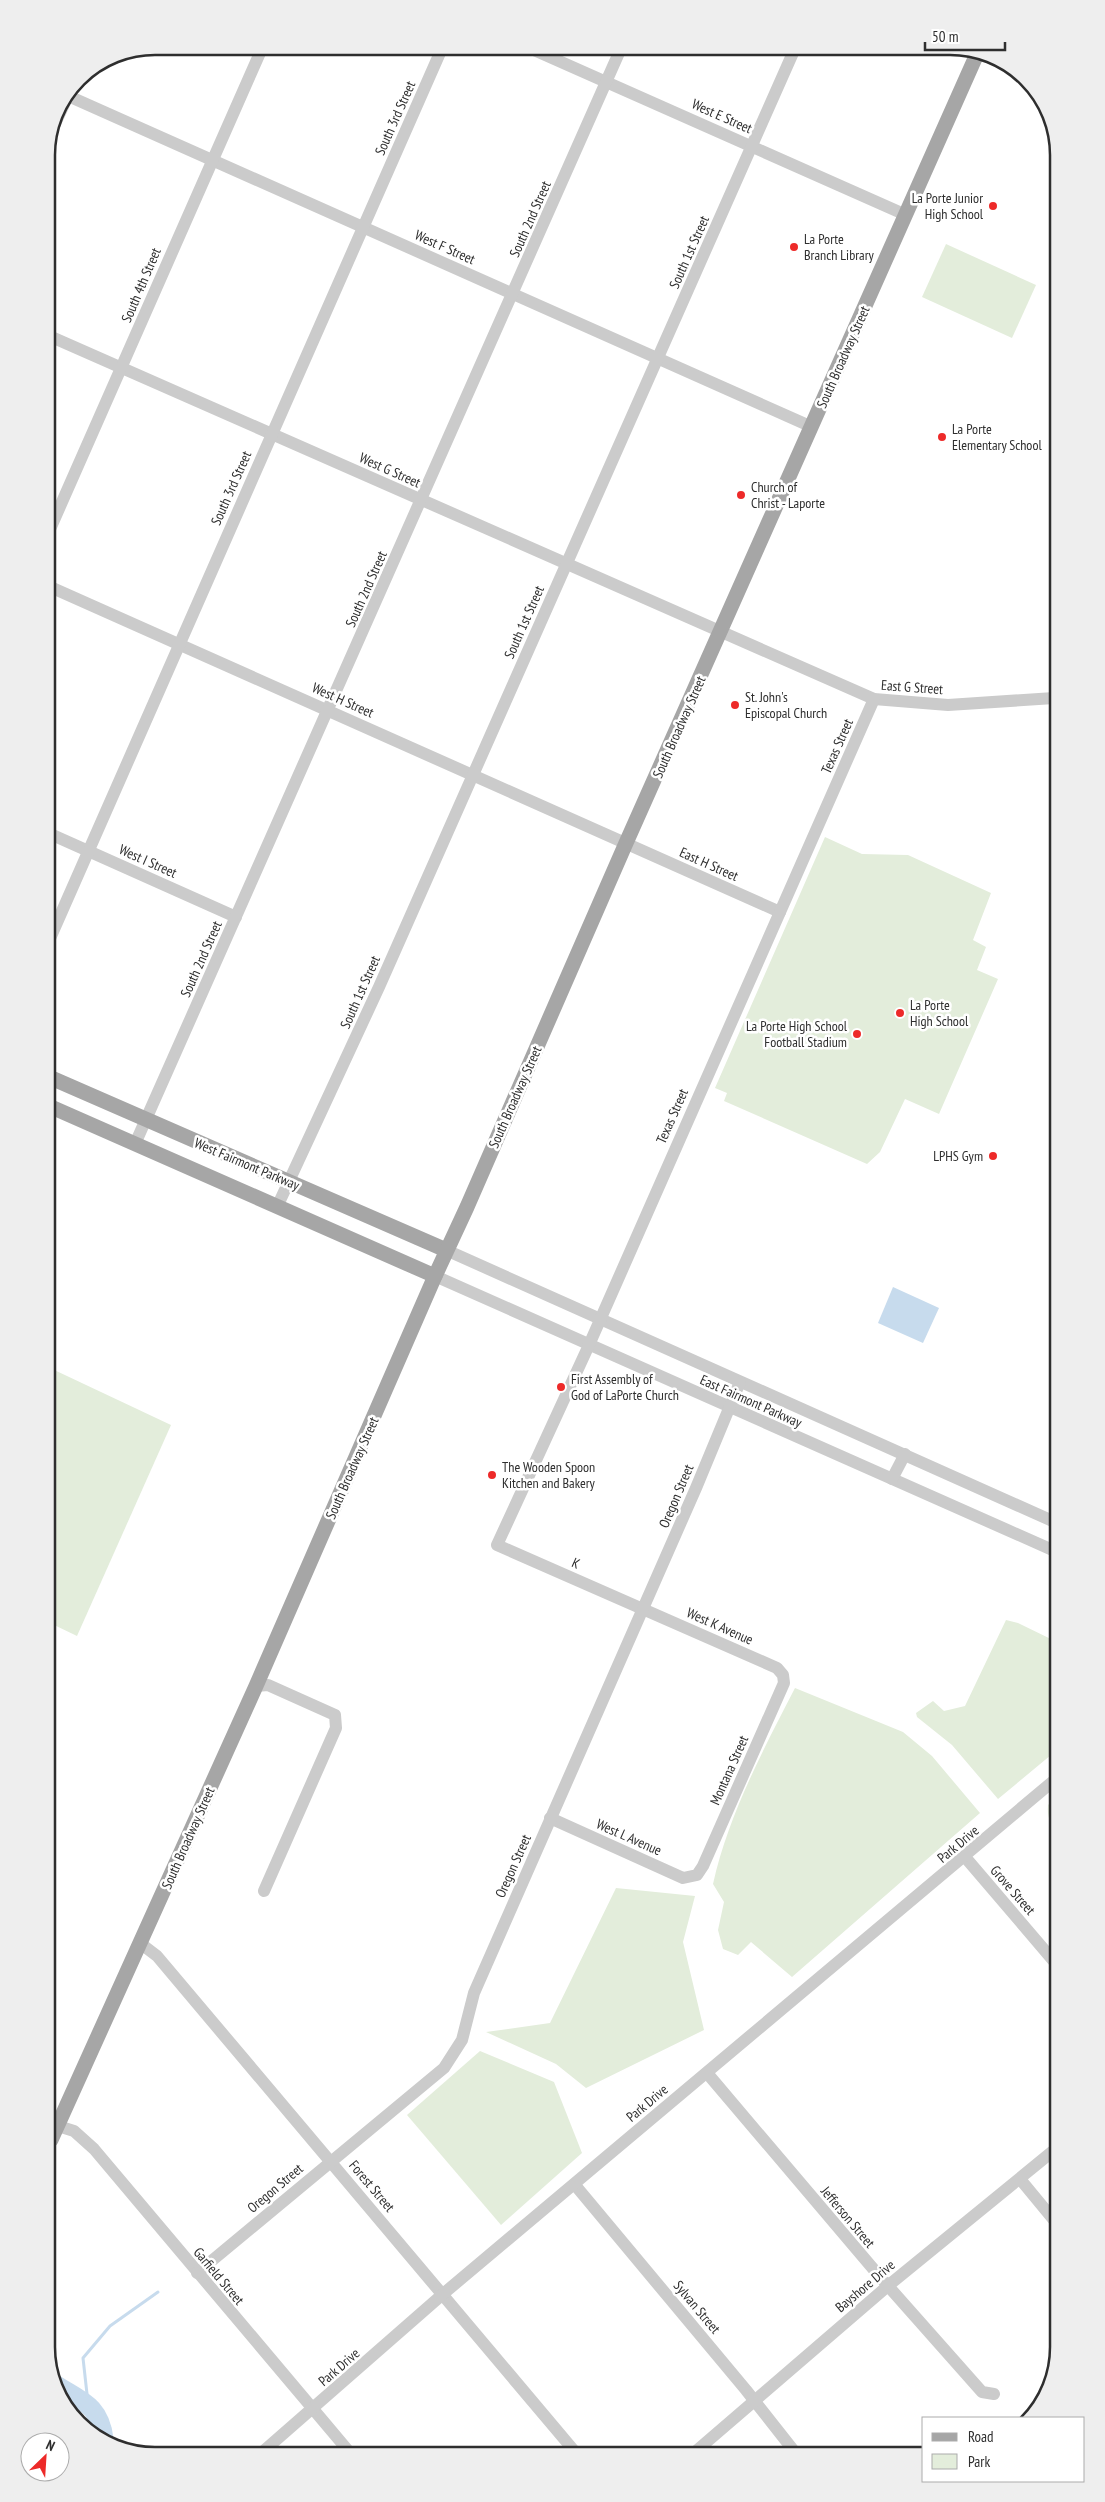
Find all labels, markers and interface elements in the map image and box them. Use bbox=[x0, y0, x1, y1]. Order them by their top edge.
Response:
scale bar bbox=[925, 20, 1005, 52]
text: 50 m bbox=[932, 27, 958, 46]
street label: South 3rd Street bbox=[371, 78, 419, 158]
street label: West E Street bbox=[689, 95, 755, 137]
street label: South 2nd Street bbox=[505, 178, 555, 260]
place label: La Porte Junior High School bbox=[912, 189, 984, 223]
marker: La Porte Junior High School bbox=[987, 200, 999, 212]
street label: South 1st Street bbox=[665, 213, 713, 291]
street label: West F Street bbox=[412, 226, 478, 268]
place label: La Porte Branch Library bbox=[804, 230, 874, 264]
marker: La Porte Branch Library bbox=[788, 241, 800, 253]
street label: South 4th Street bbox=[117, 245, 165, 325]
street label: South Broadway Street bbox=[812, 303, 874, 411]
place label: La Porte Elementary School bbox=[952, 420, 1042, 454]
marker: La Porte Elementary School bbox=[936, 431, 948, 443]
street label: South 3rd Street bbox=[207, 448, 255, 528]
street label: West G Street bbox=[357, 449, 424, 492]
place label: Church of Christ - Laporte bbox=[751, 478, 825, 512]
marker: Church of Christ - Laporte bbox=[735, 489, 747, 501]
street label: South 2nd Street bbox=[341, 548, 391, 630]
street label: South 1st Street bbox=[500, 583, 548, 661]
street label: South Broadway Street bbox=[648, 673, 710, 781]
street label: East G Street bbox=[880, 676, 944, 698]
street label: West H Street bbox=[309, 678, 377, 722]
place label: St. John's Episcopal Church bbox=[745, 688, 827, 722]
marker: St. John's Episcopal Church bbox=[729, 699, 741, 711]
street label: Texas Street bbox=[817, 716, 857, 776]
street label: West I Street bbox=[116, 840, 180, 882]
street label: East H Street bbox=[677, 843, 741, 885]
street label: South 2nd Street bbox=[176, 918, 226, 1000]
street label: South 1st Street bbox=[336, 953, 384, 1031]
place label: La Porte High School bbox=[910, 996, 969, 1030]
marker: La Porte High School bbox=[894, 1007, 906, 1019]
place label: La Porte High School Football Stadium bbox=[746, 1017, 848, 1051]
marker: La Porte High School Football Stadium bbox=[851, 1028, 863, 1040]
street label: South Broadway Street bbox=[484, 1043, 546, 1151]
street label: Texas Street bbox=[652, 1086, 692, 1146]
street label: West Fairmont Parkway bbox=[192, 1134, 303, 1195]
place label: LPHS Gym bbox=[933, 1147, 983, 1165]
marker: LPHS Gym bbox=[987, 1150, 999, 1162]
place label: First Assembly of God of LaPorte Church bbox=[571, 1370, 679, 1404]
street label: East Fairmont Parkway bbox=[697, 1371, 805, 1432]
marker: First Assembly of God of LaPorte Church bbox=[555, 1381, 567, 1393]
street label: South Broadway Street bbox=[321, 1414, 383, 1522]
place label: The Wooden Spoon Kitchen and Bakery bbox=[502, 1458, 596, 1492]
street label: Oregon Street bbox=[655, 1461, 698, 1531]
marker: The Wooden Spoon Kitchen and Bakery bbox=[486, 1469, 498, 1481]
street label: K bbox=[569, 1553, 583, 1573]
street label: West K Avenue bbox=[684, 1603, 756, 1649]
street label: Montana Street bbox=[706, 1732, 752, 1808]
street label: South Broadway Street bbox=[157, 1784, 219, 1892]
street label: West L Avenue bbox=[594, 1815, 665, 1859]
street label: Park Drive bbox=[933, 1821, 983, 1867]
street label: Oregon Street bbox=[491, 1831, 535, 1900]
street label: Grove Street bbox=[987, 1862, 1040, 1919]
street label: Park Drive bbox=[622, 2080, 672, 2126]
street label: Forest Street bbox=[345, 2156, 399, 2216]
street label: Oregon Street bbox=[243, 2159, 307, 2217]
street label: Jefferson Street bbox=[816, 2182, 879, 2252]
street label: Garfield Street bbox=[190, 2244, 248, 2309]
street label: Bayshore Drive bbox=[831, 2256, 899, 2316]
street label: Sylvan Street bbox=[670, 2277, 724, 2337]
street label: Park Drive bbox=[315, 2344, 364, 2390]
legend bbox=[922, 2417, 1085, 2482]
text: Road bbox=[968, 2427, 994, 2446]
north arrow bbox=[20, 2432, 70, 2482]
text: N bbox=[43, 2435, 58, 2455]
text: Park bbox=[968, 2452, 990, 2471]

